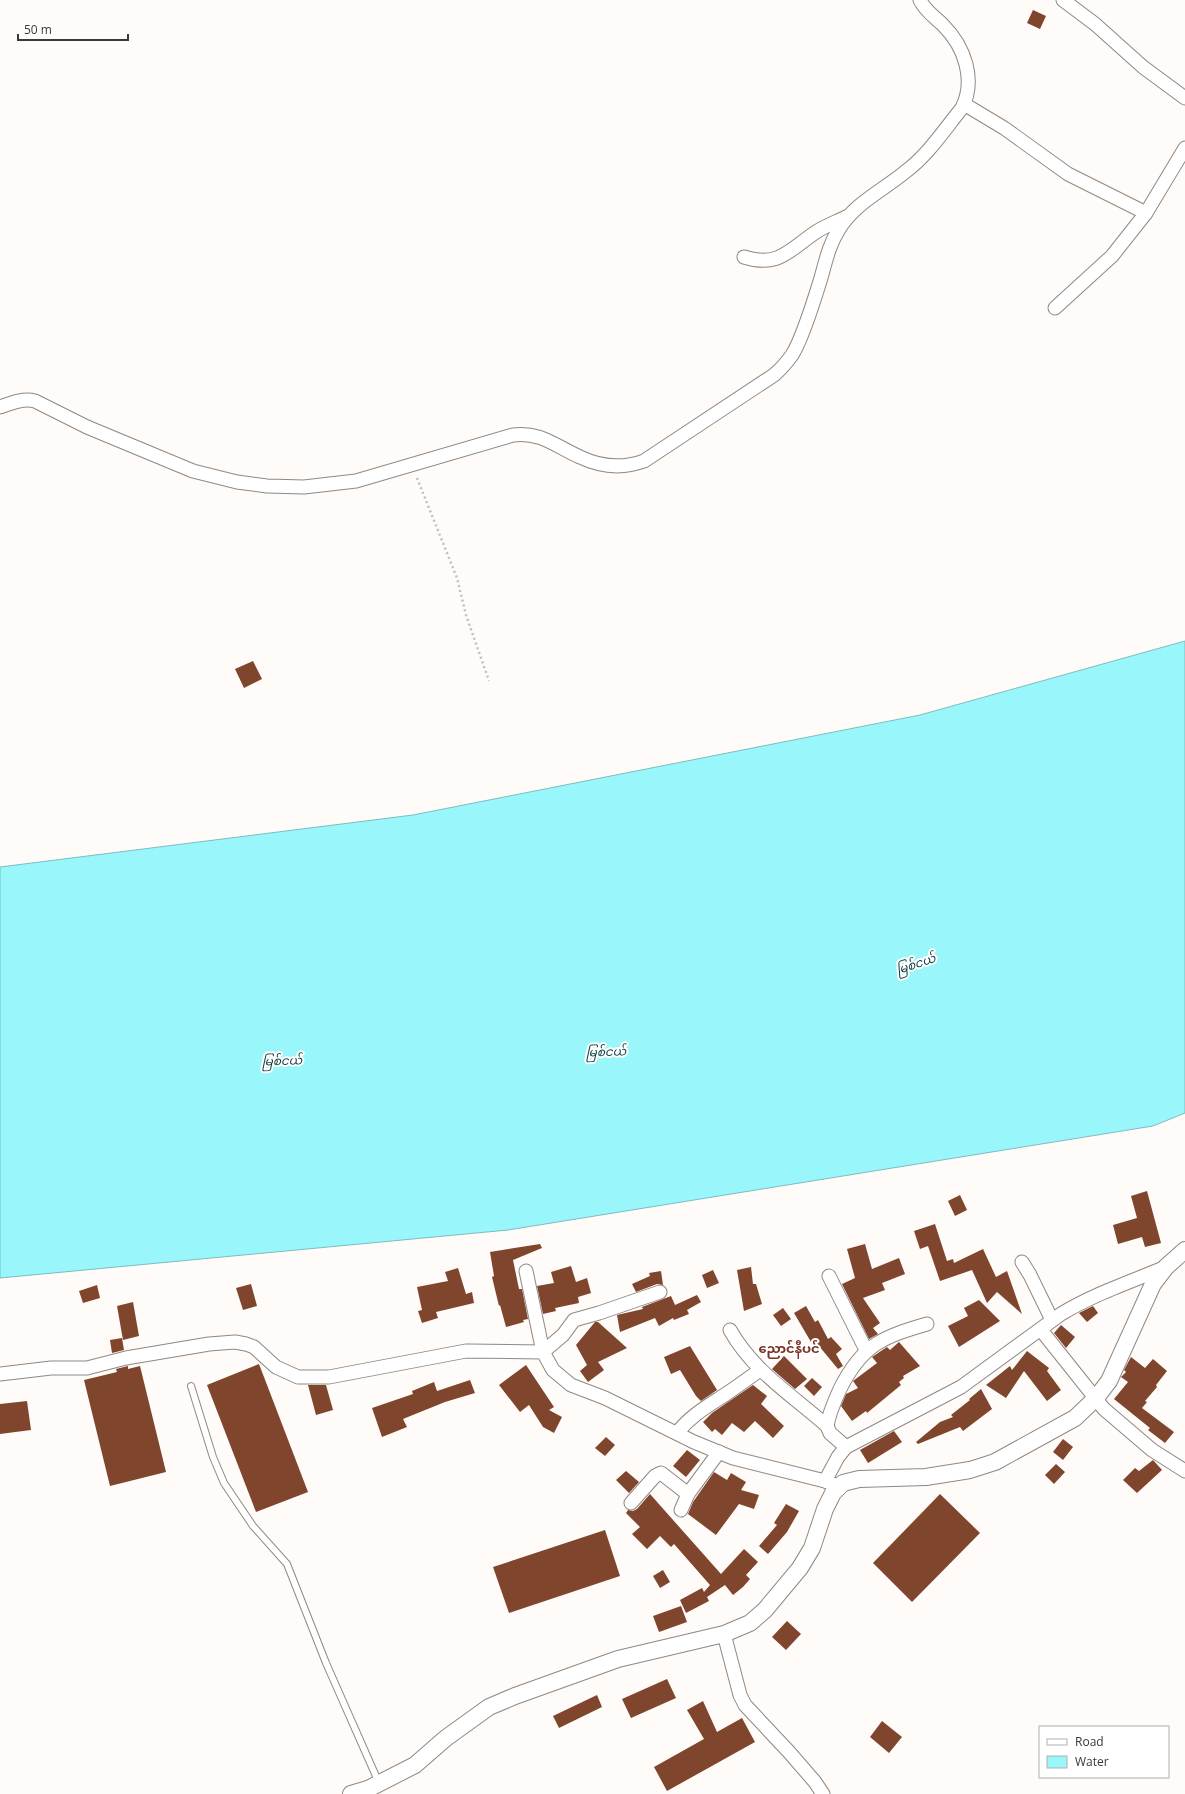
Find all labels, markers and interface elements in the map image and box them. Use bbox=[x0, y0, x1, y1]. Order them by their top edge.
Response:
scale bar bbox=[18, 16, 128, 42]
text: 50 m bbox=[24, 21, 52, 38]
water label: မြစ်ငယ် bbox=[894, 949, 939, 980]
water label: မြစ်ငယ် bbox=[586, 1042, 627, 1063]
water label: မြစ်ငယ် bbox=[262, 1051, 303, 1072]
district label: ညောင်နီပင် bbox=[758, 1339, 820, 1359]
legend bbox=[1039, 1726, 1169, 1778]
text: Road bbox=[1075, 1733, 1104, 1750]
text: Water bbox=[1075, 1753, 1109, 1770]

